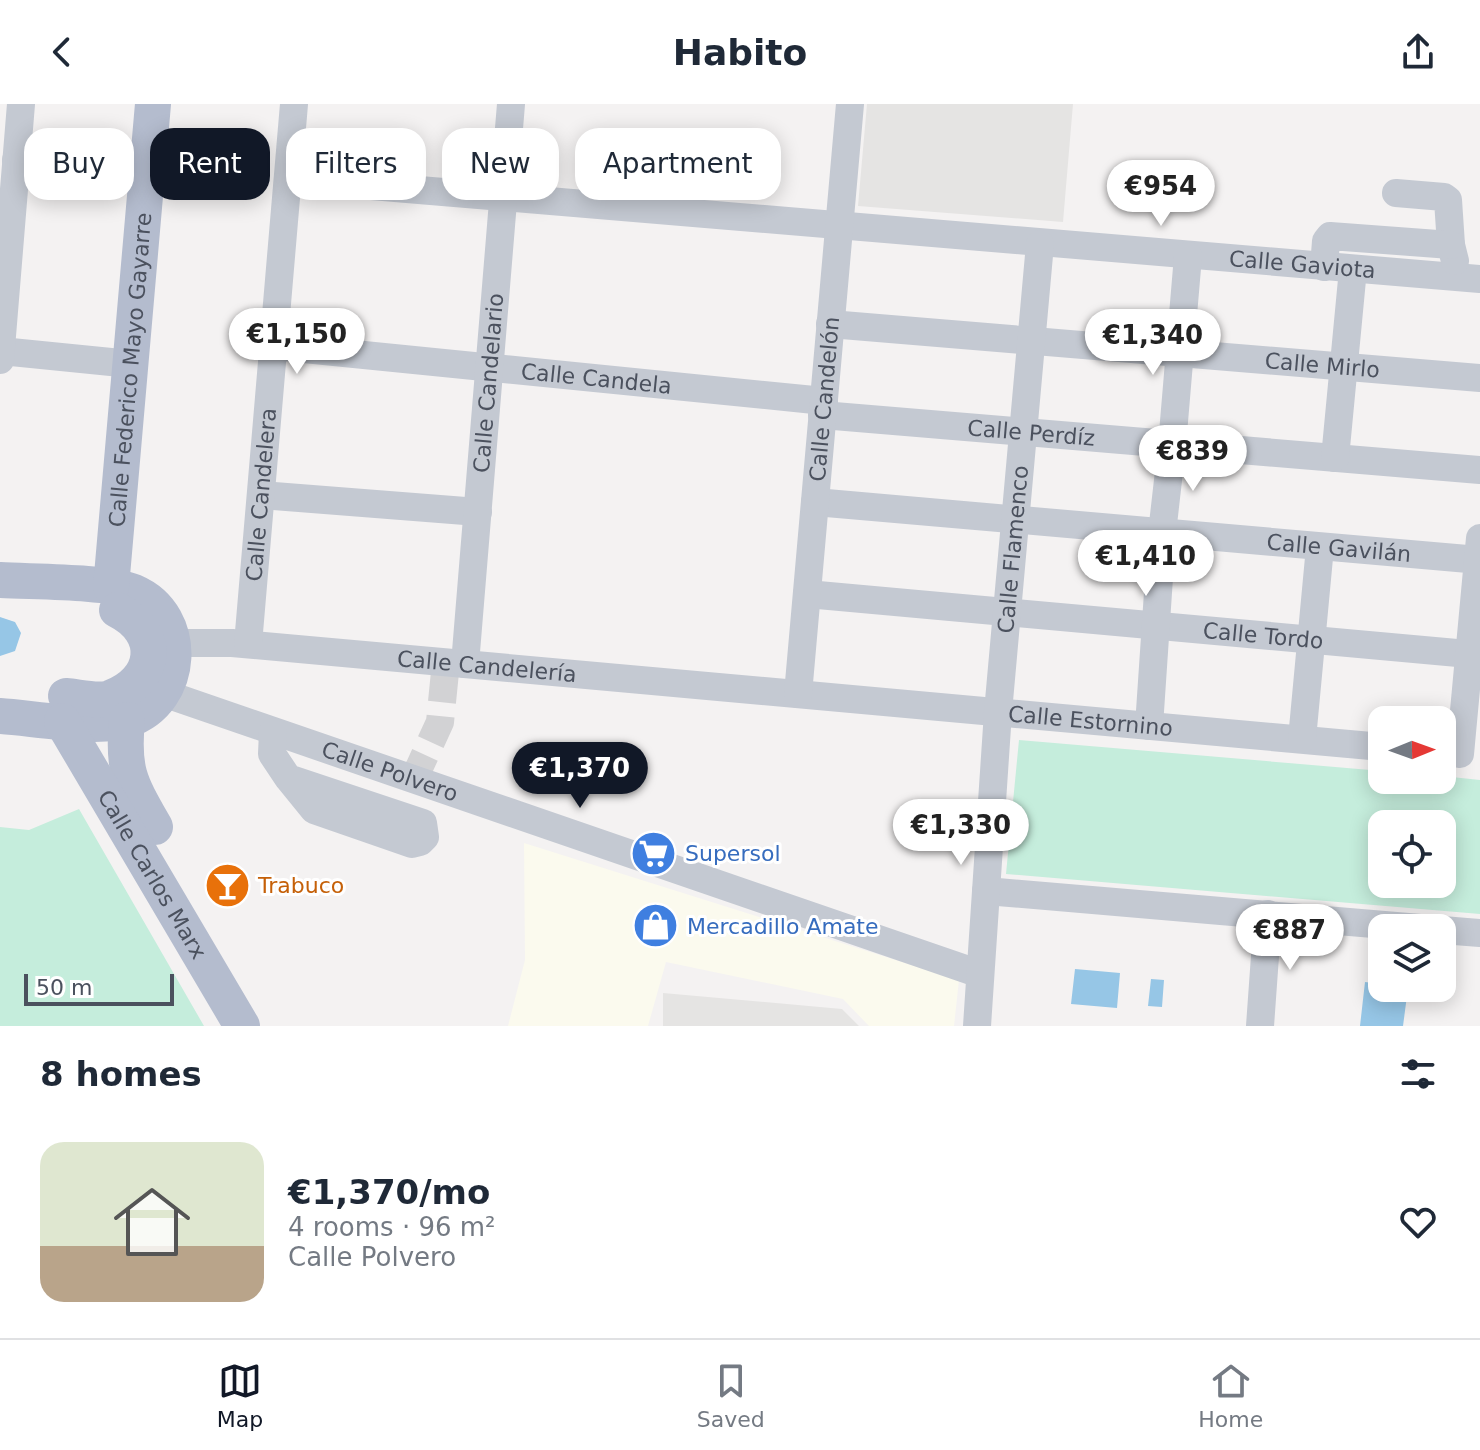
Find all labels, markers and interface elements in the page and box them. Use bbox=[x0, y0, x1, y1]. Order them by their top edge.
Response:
icon: back bbox=[40, 30, 84, 74]
icon: share bbox=[1396, 30, 1440, 74]
text: Habito bbox=[673, 32, 807, 73]
chip: Buy bbox=[24, 128, 134, 200]
chip: Rent bbox=[150, 128, 270, 200]
chip: Filters bbox=[286, 128, 426, 200]
chip: New bbox=[442, 128, 559, 200]
chip: Apartment bbox=[575, 128, 781, 200]
pin: €954 bbox=[1114, 160, 1208, 228]
text: €954 bbox=[1125, 171, 1197, 201]
street label: Calle Federico Mayo Gayarre bbox=[104, 212, 157, 528]
street label: Calle Gaviota bbox=[1228, 246, 1377, 283]
street label: Calle Candelario bbox=[469, 292, 508, 474]
pin: €1,150 bbox=[232, 308, 362, 376]
pin: €1,340 bbox=[1088, 309, 1218, 377]
street label: Calle Candelón bbox=[805, 316, 844, 483]
text: €1,150 bbox=[247, 319, 347, 349]
text: €1,340 bbox=[1103, 320, 1203, 350]
street label: Calle Mirlo bbox=[1264, 348, 1381, 383]
street label: Calle Candela bbox=[520, 359, 673, 399]
street label: Calle Candelera bbox=[241, 407, 281, 582]
street label: Calle Perdíz bbox=[966, 415, 1096, 451]
pin: €839 bbox=[1146, 425, 1240, 493]
text: €839 bbox=[1157, 436, 1229, 466]
street label: Calle Flamenco bbox=[993, 464, 1033, 634]
street label: Calle Gavilán bbox=[1266, 529, 1412, 567]
pin: €1,410 bbox=[1081, 530, 1211, 598]
text: €1,410 bbox=[1096, 541, 1196, 571]
street label: Calle Tordo bbox=[1202, 618, 1324, 654]
street label: Calle Candelería bbox=[396, 646, 578, 687]
street label: Calle Estornino bbox=[1007, 701, 1174, 741]
north arrow bbox=[1368, 706, 1456, 794]
map controls bbox=[1368, 706, 1456, 1002]
street label: Calle Polvero bbox=[318, 737, 461, 806]
pin: €1,370 bbox=[515, 742, 645, 810]
text: €1,370 bbox=[530, 753, 630, 783]
street label: Calle Carlos Marx bbox=[93, 786, 211, 963]
pin: €1,330 bbox=[896, 799, 1026, 867]
text: €1,330 bbox=[911, 810, 1011, 840]
button: locate bbox=[1368, 810, 1456, 898]
supermarket icon: Supersol bbox=[630, 829, 678, 877]
place label: Supersol bbox=[685, 841, 781, 866]
bar icon: Trabuco bbox=[203, 861, 251, 909]
place label: Trabuco bbox=[257, 873, 344, 898]
shop icon: Mercadillo Amate bbox=[632, 902, 680, 950]
pin: €887 bbox=[1243, 904, 1337, 972]
place label: Mercadillo Amate bbox=[687, 914, 879, 939]
button: layers bbox=[1368, 914, 1456, 1002]
text: €887 bbox=[1254, 915, 1326, 945]
scale bar bbox=[24, 970, 174, 1006]
text: 50 m bbox=[36, 975, 92, 1000]
icon: filters bbox=[1396, 1052, 1440, 1096]
text: 8 homes bbox=[40, 1054, 202, 1094]
text: €1,370/mo bbox=[288, 1172, 490, 1212]
icon: home bbox=[104, 1174, 200, 1270]
icon: heart bbox=[1396, 1200, 1440, 1244]
text: 4 rooms · 96 m² bbox=[288, 1212, 496, 1242]
text: Calle Polvero bbox=[288, 1242, 456, 1272]
tab: Map bbox=[217, 1359, 263, 1432]
tab: Saved bbox=[697, 1359, 765, 1432]
tab: Home bbox=[1198, 1359, 1263, 1432]

